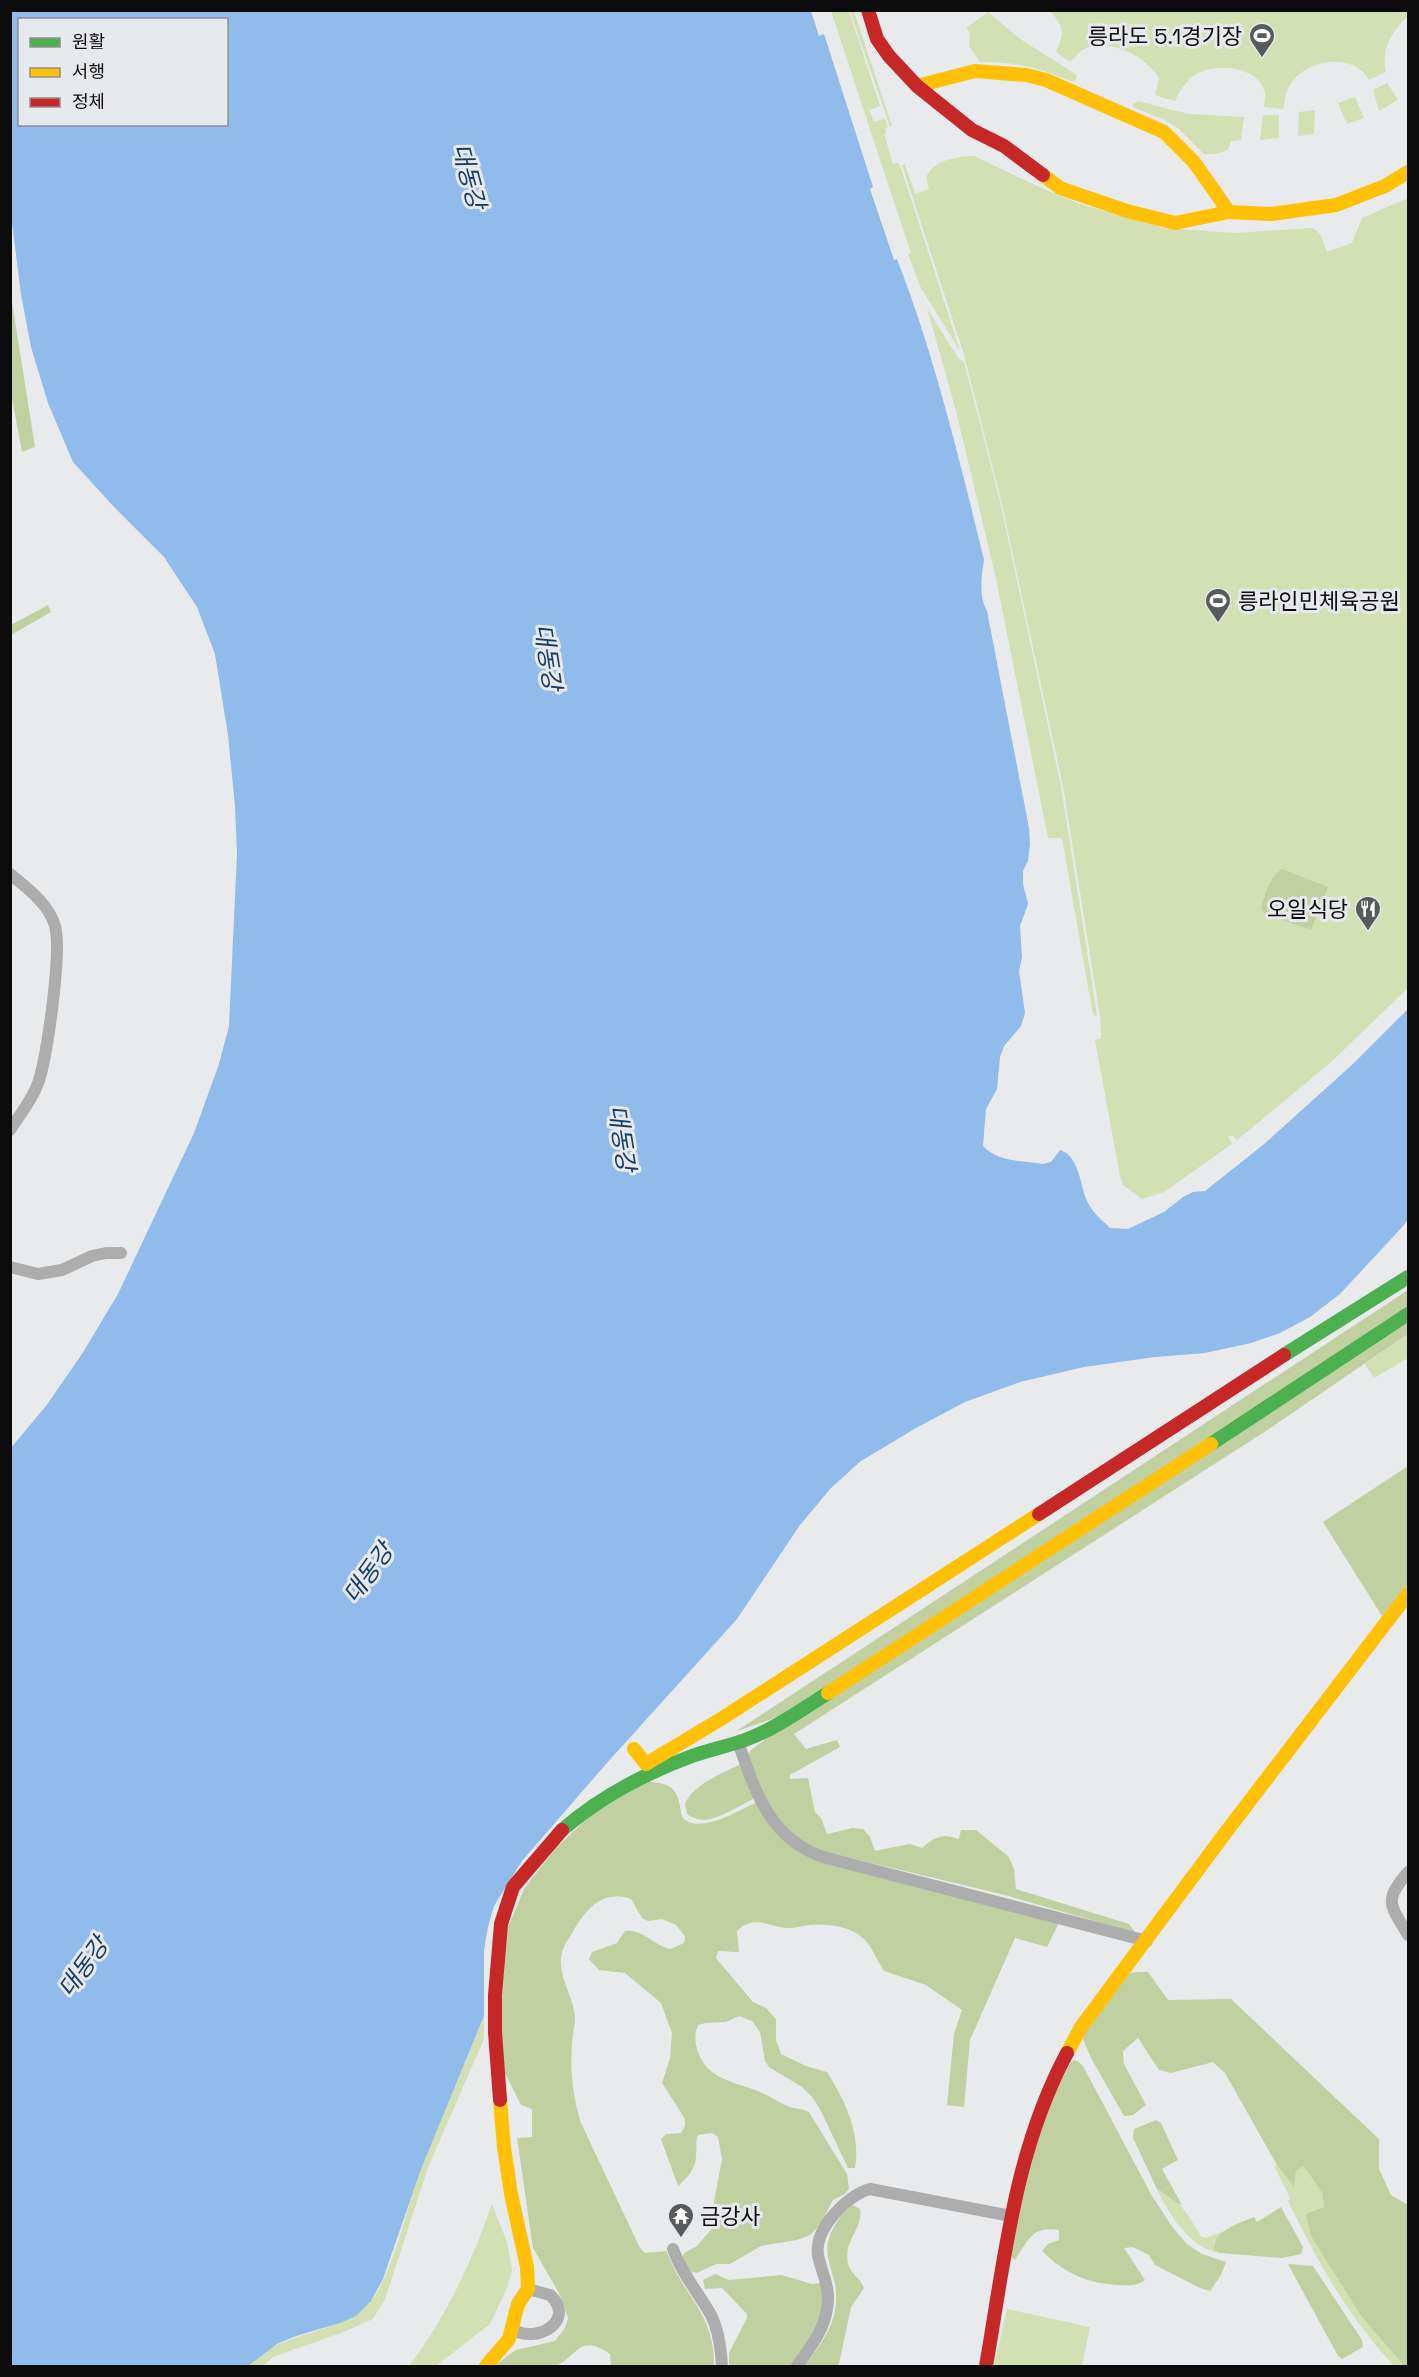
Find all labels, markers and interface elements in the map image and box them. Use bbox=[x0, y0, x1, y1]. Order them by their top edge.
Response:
legend bbox=[18, 18, 228, 126]
sports icon: 릉라도 5.1경기장 bbox=[1247, 21, 1277, 59]
place label: 릉라도 5.1경기장 bbox=[1088, 22, 1242, 50]
text: 원활 bbox=[72, 30, 105, 53]
text: 서행 bbox=[72, 60, 105, 83]
text: 정체 bbox=[72, 90, 105, 113]
water label: 대동강 bbox=[445, 140, 493, 215]
sports icon: 릉라인민체육공원 bbox=[1203, 586, 1233, 624]
place label: 릉라인민체육공원 bbox=[1238, 587, 1400, 615]
water label: 대동강 bbox=[528, 622, 569, 695]
restaurant icon: 오일식당 bbox=[1353, 894, 1383, 932]
place label: 오일식당 bbox=[1267, 895, 1348, 923]
water label: 대동강 bbox=[602, 1103, 643, 1176]
water label: 대동강 bbox=[336, 1535, 402, 1609]
water label: 대동강 bbox=[51, 1929, 117, 2003]
temple icon: 금강사 bbox=[666, 2201, 696, 2239]
place label: 금강사 bbox=[700, 2202, 761, 2230]

